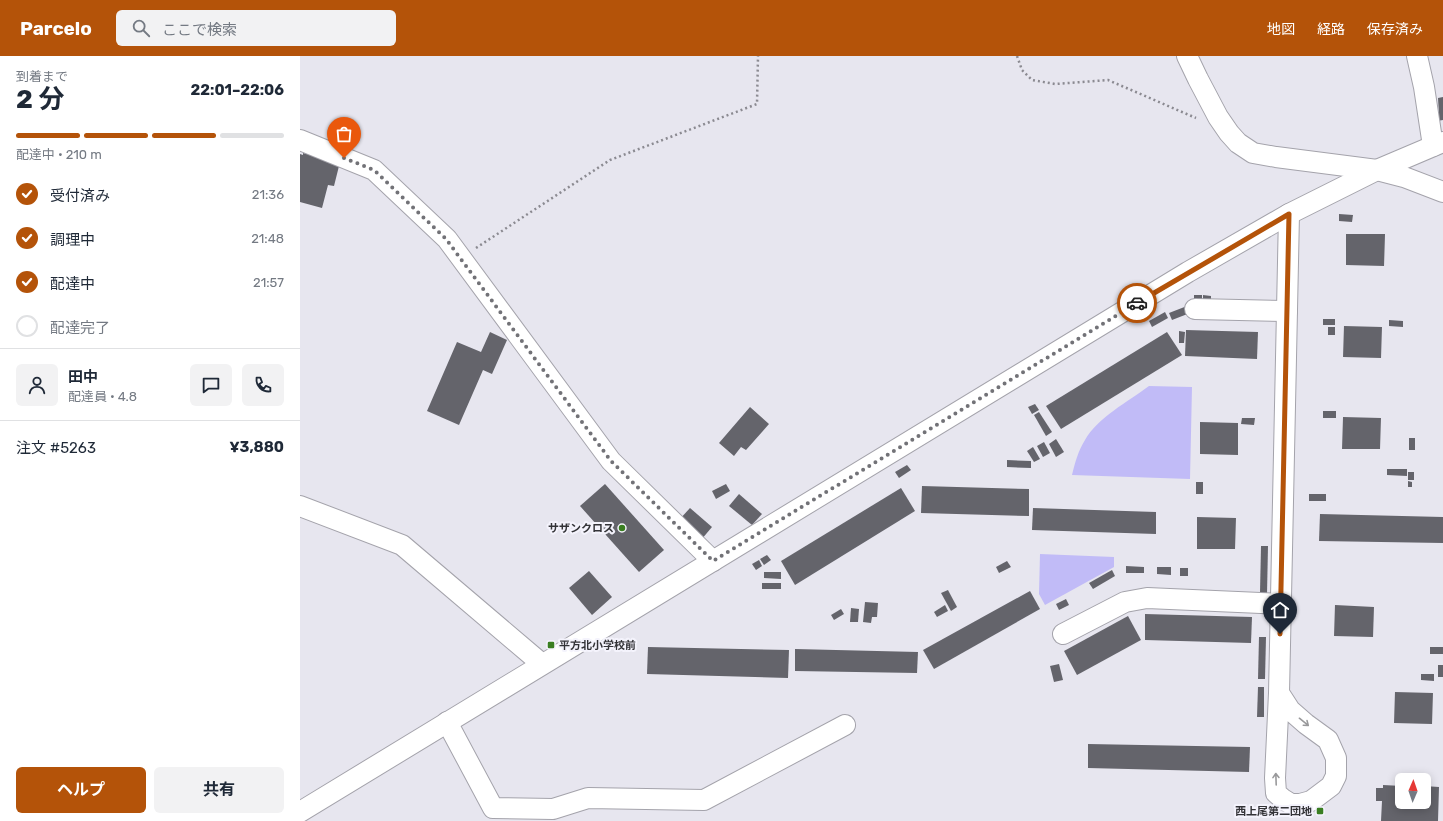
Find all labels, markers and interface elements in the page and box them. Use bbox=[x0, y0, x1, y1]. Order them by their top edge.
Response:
search box bbox=[116, 10, 396, 46]
text: Parcelo bbox=[20, 17, 92, 40]
icon: search bbox=[130, 17, 152, 39]
text: ここで検索 bbox=[162, 21, 237, 39]
text: 地図 bbox=[1267, 21, 1295, 38]
text: 経路 bbox=[1317, 21, 1345, 38]
text: 保存済み bbox=[1367, 21, 1423, 38]
text: 到着まで bbox=[16, 69, 68, 84]
text: 22:01–22:06 bbox=[191, 81, 284, 99]
text: 2 分 bbox=[16, 84, 64, 115]
pin bbox=[327, 117, 361, 158]
icon: bag bbox=[333, 123, 355, 145]
text: 配達中 · 210 m bbox=[16, 147, 102, 162]
icon: check bbox=[16, 183, 38, 205]
text: 受付済み bbox=[50, 187, 110, 205]
text: 21:36 bbox=[252, 187, 284, 202]
icon: check bbox=[16, 227, 38, 249]
text: 調理中 bbox=[50, 231, 95, 249]
text: 21:48 bbox=[251, 231, 284, 246]
icon: check bbox=[16, 271, 38, 293]
text: 配達中 bbox=[50, 275, 95, 293]
text: 21:57 bbox=[253, 275, 284, 290]
courier bbox=[1117, 283, 1157, 323]
icon: car bbox=[1126, 292, 1148, 314]
text: 配達完了 bbox=[50, 319, 110, 337]
button: person bbox=[16, 364, 58, 406]
button: chat bbox=[190, 364, 232, 406]
button: phone bbox=[242, 364, 284, 406]
text: 田中 bbox=[68, 368, 98, 386]
text: 配達員 · 4.8 bbox=[68, 389, 137, 404]
text: ¥3,880 bbox=[229, 438, 284, 456]
text: 注文 #5263 bbox=[16, 439, 96, 457]
place label: サザンクロス bbox=[548, 522, 614, 535]
marker: サザンクロス bbox=[617, 523, 627, 533]
pin bbox=[1263, 593, 1297, 634]
icon: home bbox=[1269, 599, 1291, 621]
place label: 平方北小学校前 bbox=[559, 639, 636, 652]
marker: 平方北小学校前 bbox=[546, 640, 556, 650]
one-way arrow bbox=[1299, 718, 1310, 727]
button: ヘルプ bbox=[16, 767, 146, 813]
button: 共有 bbox=[154, 767, 284, 813]
one-way arrow bbox=[1272, 773, 1279, 786]
north arrow bbox=[1395, 773, 1431, 809]
map controls bbox=[1395, 773, 1431, 809]
place label: 西上尾第二団地 bbox=[1235, 805, 1312, 818]
marker: 西上尾第二団地 bbox=[1315, 806, 1325, 816]

